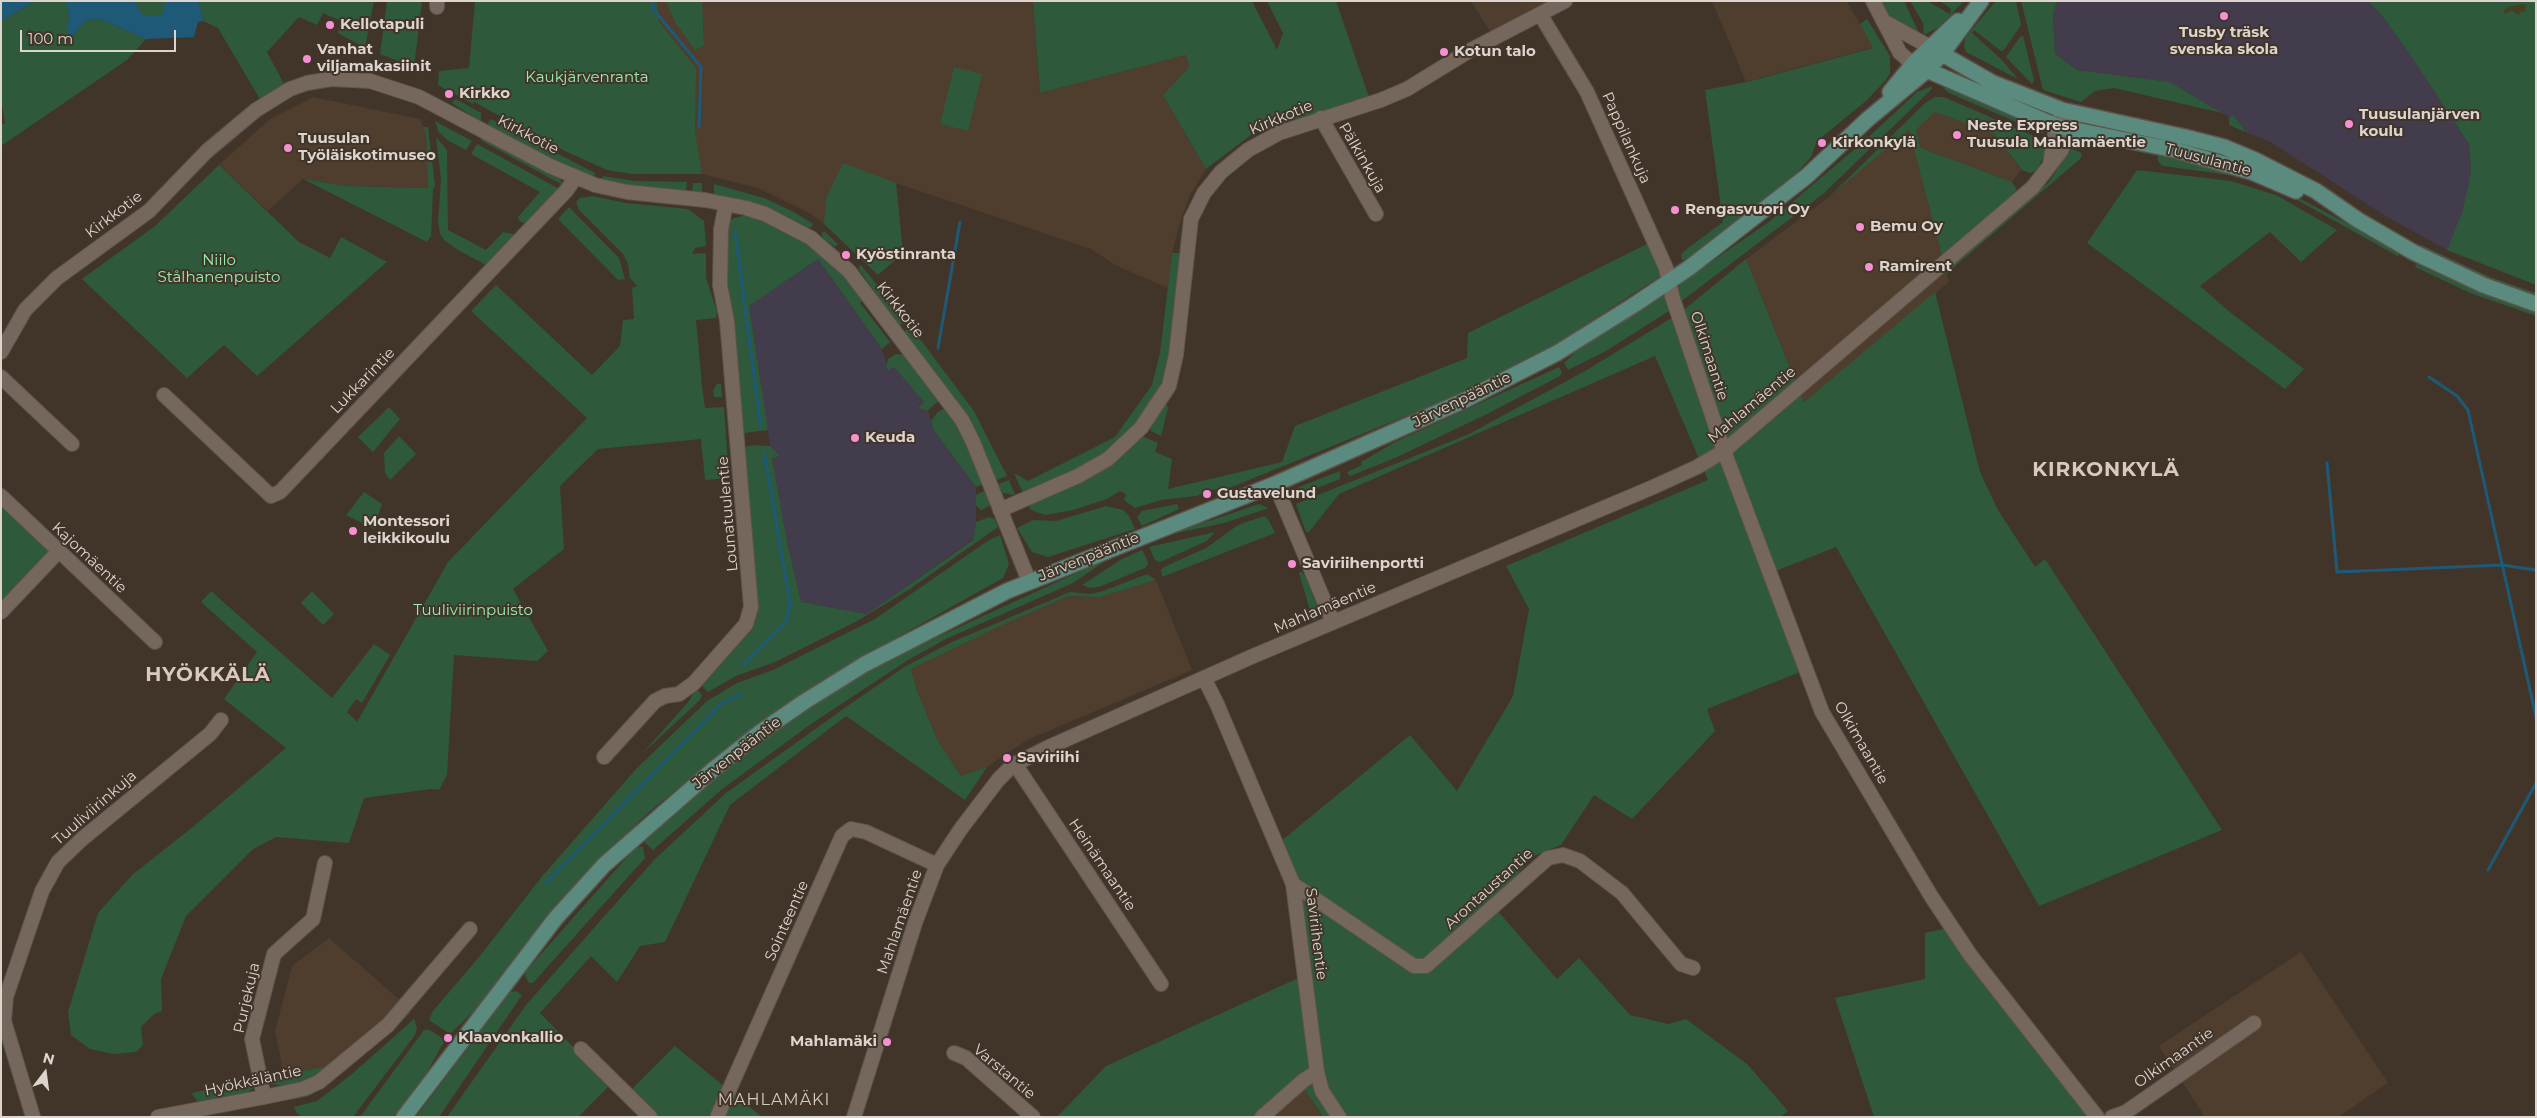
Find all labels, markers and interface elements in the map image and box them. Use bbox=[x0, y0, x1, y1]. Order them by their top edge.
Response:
marker: Tusby träsk svenska skola bbox=[2218, 10, 2230, 22]
place label: Kellotapuli bbox=[340, 16, 424, 34]
marker: Kellotapuli bbox=[324, 19, 336, 31]
scale bar bbox=[22, 20, 179, 52]
place label: Tusby träsk svenska skola bbox=[2170, 24, 2278, 59]
text: 100 m bbox=[28, 29, 73, 48]
place label: Vanhat viljamakasiinit bbox=[317, 41, 431, 76]
place label: Kotun talo bbox=[1454, 43, 1536, 61]
marker: Kotun talo bbox=[1438, 46, 1450, 58]
marker: Vanhat viljamakasiinit bbox=[301, 53, 313, 65]
park label: Kaukjärvenranta bbox=[525, 69, 649, 87]
place label: Kirkko bbox=[459, 85, 510, 103]
marker: Kirkko bbox=[443, 88, 455, 100]
street label: Pappilankuja bbox=[1598, 89, 1654, 187]
street label: Kirkkotie bbox=[1247, 97, 1315, 139]
place label: Tuusulanjärven koulu bbox=[2359, 106, 2480, 141]
street label: Kirkkotie bbox=[494, 111, 562, 159]
place label: Neste Express Tuusula Mahlamäentie bbox=[1967, 117, 2146, 152]
marker: Tuusulanjärven koulu bbox=[2343, 118, 2355, 130]
street label: Pälkinkuja bbox=[1335, 120, 1389, 196]
marker: Neste Express Tuusula Mahlamäentie bbox=[1951, 129, 1963, 141]
place label: Tuusulan Työläiskotimuseo bbox=[298, 130, 436, 165]
place label: Kirkonkylä bbox=[1832, 134, 1916, 152]
marker: Kirkonkylä bbox=[1816, 137, 1828, 149]
street label: Tuusulantie bbox=[2163, 140, 2253, 180]
marker: Tuusulan Työläiskotimuseo bbox=[282, 142, 294, 154]
street label: Kirkkotie bbox=[82, 188, 146, 242]
place label: Rengasvuori Oy bbox=[1685, 201, 1809, 219]
marker: Rengasvuori Oy bbox=[1669, 204, 1681, 216]
place label: Bemu Oy bbox=[1870, 218, 1943, 236]
marker: Bemu Oy bbox=[1854, 221, 1866, 233]
place label: Kyöstinranta bbox=[856, 246, 956, 264]
marker: Kyöstinranta bbox=[840, 249, 852, 261]
park label: Niilo Stålhanenpuisto bbox=[157, 252, 281, 287]
place label: Ramirent bbox=[1879, 258, 1952, 276]
marker: Ramirent bbox=[1863, 261, 1875, 273]
street label: Kirkkotie bbox=[872, 278, 928, 342]
street label: Olkimaantie bbox=[1686, 309, 1732, 403]
street label: Lukkarintie bbox=[327, 344, 399, 418]
street label: Mahlamäentie bbox=[1704, 363, 1800, 447]
street label: Järvenpääntie bbox=[1410, 368, 1514, 432]
place label: Keuda bbox=[865, 429, 915, 447]
marker: Keuda bbox=[849, 432, 861, 444]
street label: Lounatuulentie bbox=[714, 456, 742, 572]
district label: KIRKONKYLÄ bbox=[2031, 458, 2181, 482]
place label: Gustavelund bbox=[1217, 485, 1316, 503]
marker: Gustavelund bbox=[1201, 488, 1213, 500]
place label: Montessori leikkikoulu bbox=[363, 513, 450, 548]
street label: Kajomäentie bbox=[48, 519, 130, 597]
marker: Montessori leikkikoulu bbox=[347, 525, 359, 537]
street label: Järvenpääntie bbox=[1036, 529, 1142, 585]
place label: Saviriihenportti bbox=[1302, 555, 1424, 573]
marker: Saviriihenportti bbox=[1286, 558, 1298, 570]
street label: Mahlamäentie bbox=[1271, 578, 1379, 638]
park label: Tuuliviirinpuisto bbox=[413, 602, 533, 620]
district label: HYÖKKÄLÄ bbox=[144, 663, 272, 687]
street label: Olkimaantie bbox=[1830, 698, 1892, 788]
street label: Järvenpääntie bbox=[689, 713, 785, 793]
place label: Saviriihi bbox=[1017, 749, 1079, 767]
marker: Saviriihi bbox=[1001, 752, 1013, 764]
street label: Tuuliviirinkuja bbox=[50, 767, 140, 849]
street label: Heinämaantie bbox=[1065, 816, 1139, 914]
street label: Arontaustantie bbox=[1441, 845, 1537, 933]
street label: Mahlamäentie bbox=[874, 867, 926, 977]
street label: Sointeentie bbox=[761, 878, 813, 964]
street label: Saviriihentie bbox=[1301, 887, 1331, 981]
street label: Purjekuja bbox=[230, 961, 264, 1035]
street label: Olkimaantie bbox=[2131, 1024, 2217, 1092]
place label: Klaavonkallio bbox=[458, 1029, 563, 1047]
marker: Klaavonkallio bbox=[442, 1032, 454, 1044]
place label: Mahlamäki bbox=[790, 1033, 877, 1051]
marker: Mahlamäki bbox=[881, 1036, 893, 1048]
street label: Varstantie bbox=[969, 1041, 1039, 1103]
north arrow bbox=[20, 1048, 70, 1098]
text: N bbox=[41, 1048, 57, 1069]
street label: Hyökkäläntie bbox=[203, 1062, 303, 1100]
district label: MAHLAMÄKI bbox=[717, 1090, 831, 1110]

